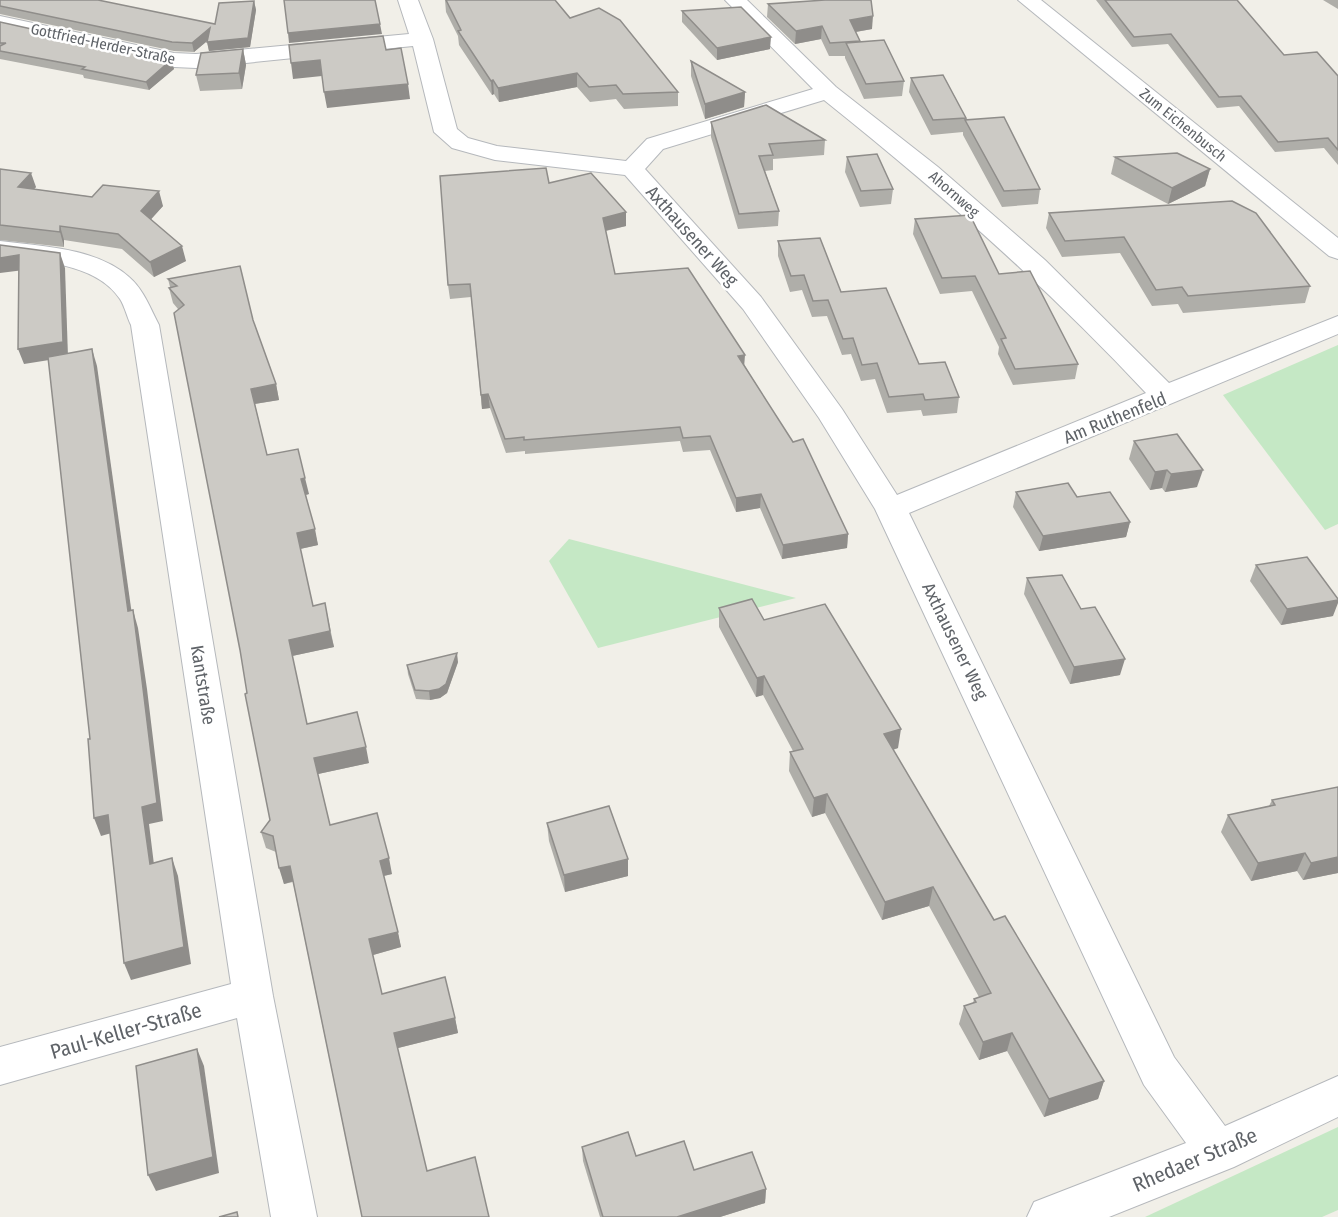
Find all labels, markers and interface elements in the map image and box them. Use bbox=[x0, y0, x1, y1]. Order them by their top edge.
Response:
street label: Gottfried-Herder-Straße bbox=[29, 20, 177, 68]
street label: Zum Eichenbusch bbox=[1136, 84, 1230, 166]
street label: Ahornweg bbox=[925, 167, 983, 221]
street label: Axthausener Weg bbox=[641, 181, 743, 291]
street label: Am Ruthenfeld bbox=[1060, 387, 1170, 449]
street label: Axthausener Weg bbox=[917, 579, 993, 703]
street label: Kantstraße bbox=[186, 644, 220, 726]
street label: Paul-Keller-Straße bbox=[47, 997, 205, 1065]
street label: Rhedaer Straße bbox=[1129, 1122, 1261, 1198]

